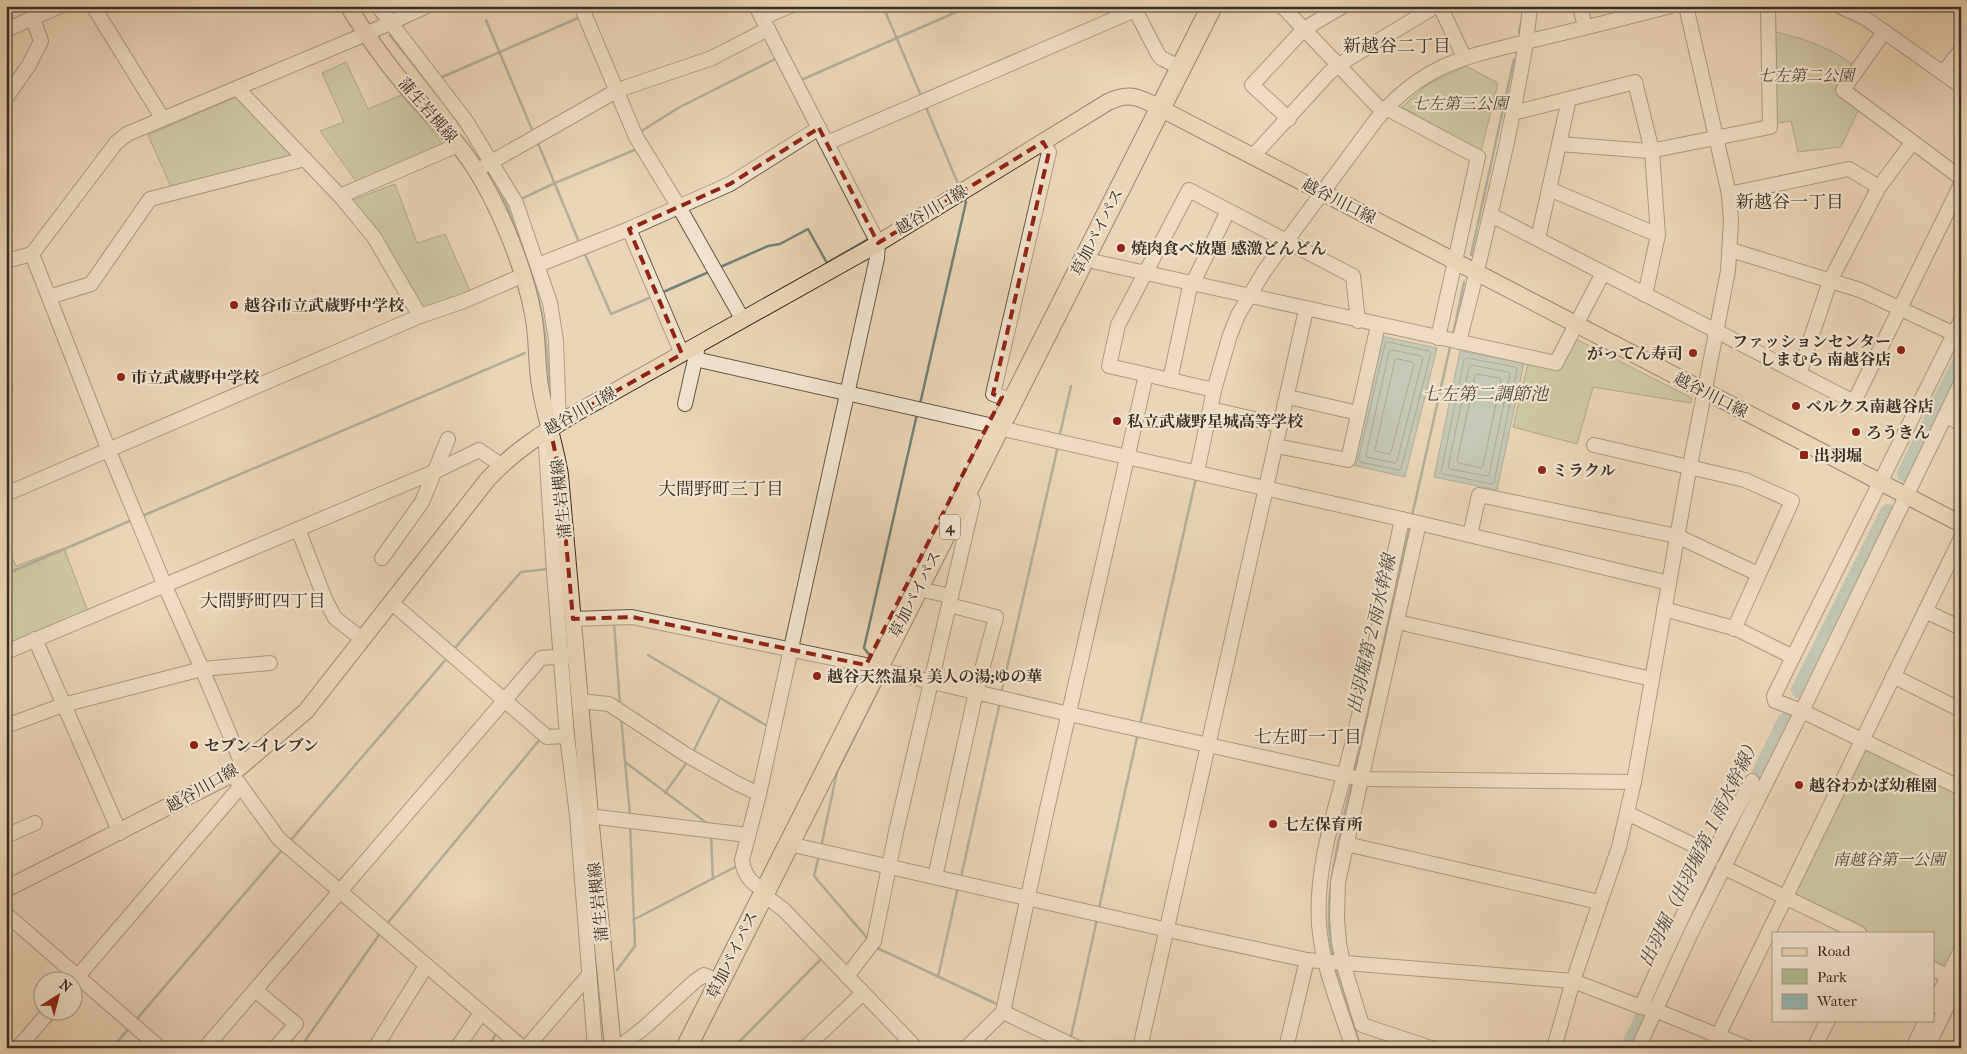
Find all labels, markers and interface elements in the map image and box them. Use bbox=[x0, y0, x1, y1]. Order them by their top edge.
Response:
district label: 新越谷二丁目 bbox=[1343, 36, 1451, 57]
park label: 七左第二公園 bbox=[1758, 66, 1857, 85]
street label: 蒲生岩槻線 bbox=[395, 74, 461, 146]
park label: 七左第三公園 bbox=[1412, 94, 1511, 113]
street label: 越谷川口線 bbox=[1299, 174, 1379, 228]
street label: 越谷川口線 bbox=[892, 181, 970, 239]
street label: 草加バイパス bbox=[1067, 185, 1127, 279]
district label: 新越谷一丁目 bbox=[1736, 192, 1844, 213]
place label: 焼肉食べ放題 感激どんどん bbox=[1131, 239, 1326, 258]
marker: 焼肉食べ放題 感激どんどん bbox=[1115, 242, 1127, 254]
place label: 越谷市立武蔵野中学校 bbox=[244, 296, 405, 315]
marker: 越谷市立武蔵野中学校 bbox=[228, 299, 240, 311]
place label: ファッションセンター しまむら 南越谷店 bbox=[1732, 332, 1891, 369]
place label: がってん寿司 bbox=[1587, 344, 1683, 363]
marker: ファッションセンター しまむら 南越谷店 bbox=[1895, 344, 1907, 356]
marker: がってん寿司 bbox=[1687, 347, 1699, 359]
place label: 市立武蔵野中学校 bbox=[131, 368, 260, 387]
street label: 越谷川口線 bbox=[1671, 368, 1751, 422]
marker: 市立武蔵野中学校 bbox=[115, 371, 127, 383]
street label: 越谷川口線 bbox=[541, 383, 619, 439]
water label: 七左第二調節池 bbox=[1422, 384, 1550, 405]
place label: ベルクス南越谷店 bbox=[1806, 397, 1934, 416]
marker: ベルクス南越谷店 bbox=[1790, 400, 1802, 412]
place label: 私立武蔵野星城高等学校 bbox=[1127, 412, 1304, 431]
marker: 私立武蔵野星城高等学校 bbox=[1111, 415, 1123, 427]
place label: ろうきん bbox=[1866, 423, 1930, 442]
marker: ろうきん bbox=[1850, 426, 1862, 438]
place label: 出羽堀 bbox=[1814, 446, 1862, 465]
marker: 出羽堀 bbox=[1798, 449, 1810, 461]
street label: 蒲生岩槻線 bbox=[547, 458, 575, 540]
place label: ミラクル bbox=[1552, 461, 1616, 480]
marker: ミラクル bbox=[1536, 464, 1548, 476]
district label: 大間野町三丁目 bbox=[658, 479, 784, 500]
road number: 4 bbox=[940, 514, 960, 540]
street label: 草加バイパス bbox=[885, 547, 945, 641]
water label: 出羽堀第２雨水幹線 bbox=[1344, 551, 1401, 715]
district label: 大間野町四丁目 bbox=[200, 591, 326, 612]
place label: 越谷天然温泉 美人の湯;ゆの華 bbox=[827, 667, 1043, 686]
marker: 越谷天然温泉 美人の湯;ゆの華 bbox=[811, 670, 823, 682]
district label: 七左町一丁目 bbox=[1254, 727, 1362, 748]
water label: 出羽堀（出羽堀第１雨水幹線） bbox=[1635, 734, 1765, 970]
place label: セブン-イレブン bbox=[204, 736, 319, 755]
marker: セブン-イレブン bbox=[188, 739, 200, 751]
street label: 越谷川口線 bbox=[163, 760, 241, 816]
place label: 越谷わかば幼稚園 bbox=[1809, 776, 1937, 795]
marker: 越谷わかば幼稚園 bbox=[1793, 779, 1805, 791]
place label: 七左保育所 bbox=[1283, 815, 1363, 834]
marker: 七左保育所 bbox=[1267, 818, 1279, 830]
park label: 南越谷第一公園 bbox=[1833, 850, 1948, 869]
street label: 蒲生岩槻線 bbox=[584, 861, 612, 943]
street label: 草加バイパス bbox=[702, 908, 762, 1002]
legend bbox=[1772, 932, 1934, 1022]
text: Road bbox=[1817, 942, 1851, 960]
text: Park bbox=[1817, 968, 1847, 986]
north arrow bbox=[32, 972, 82, 1022]
text: N bbox=[56, 976, 75, 996]
text: Water bbox=[1816, 992, 1857, 1010]

